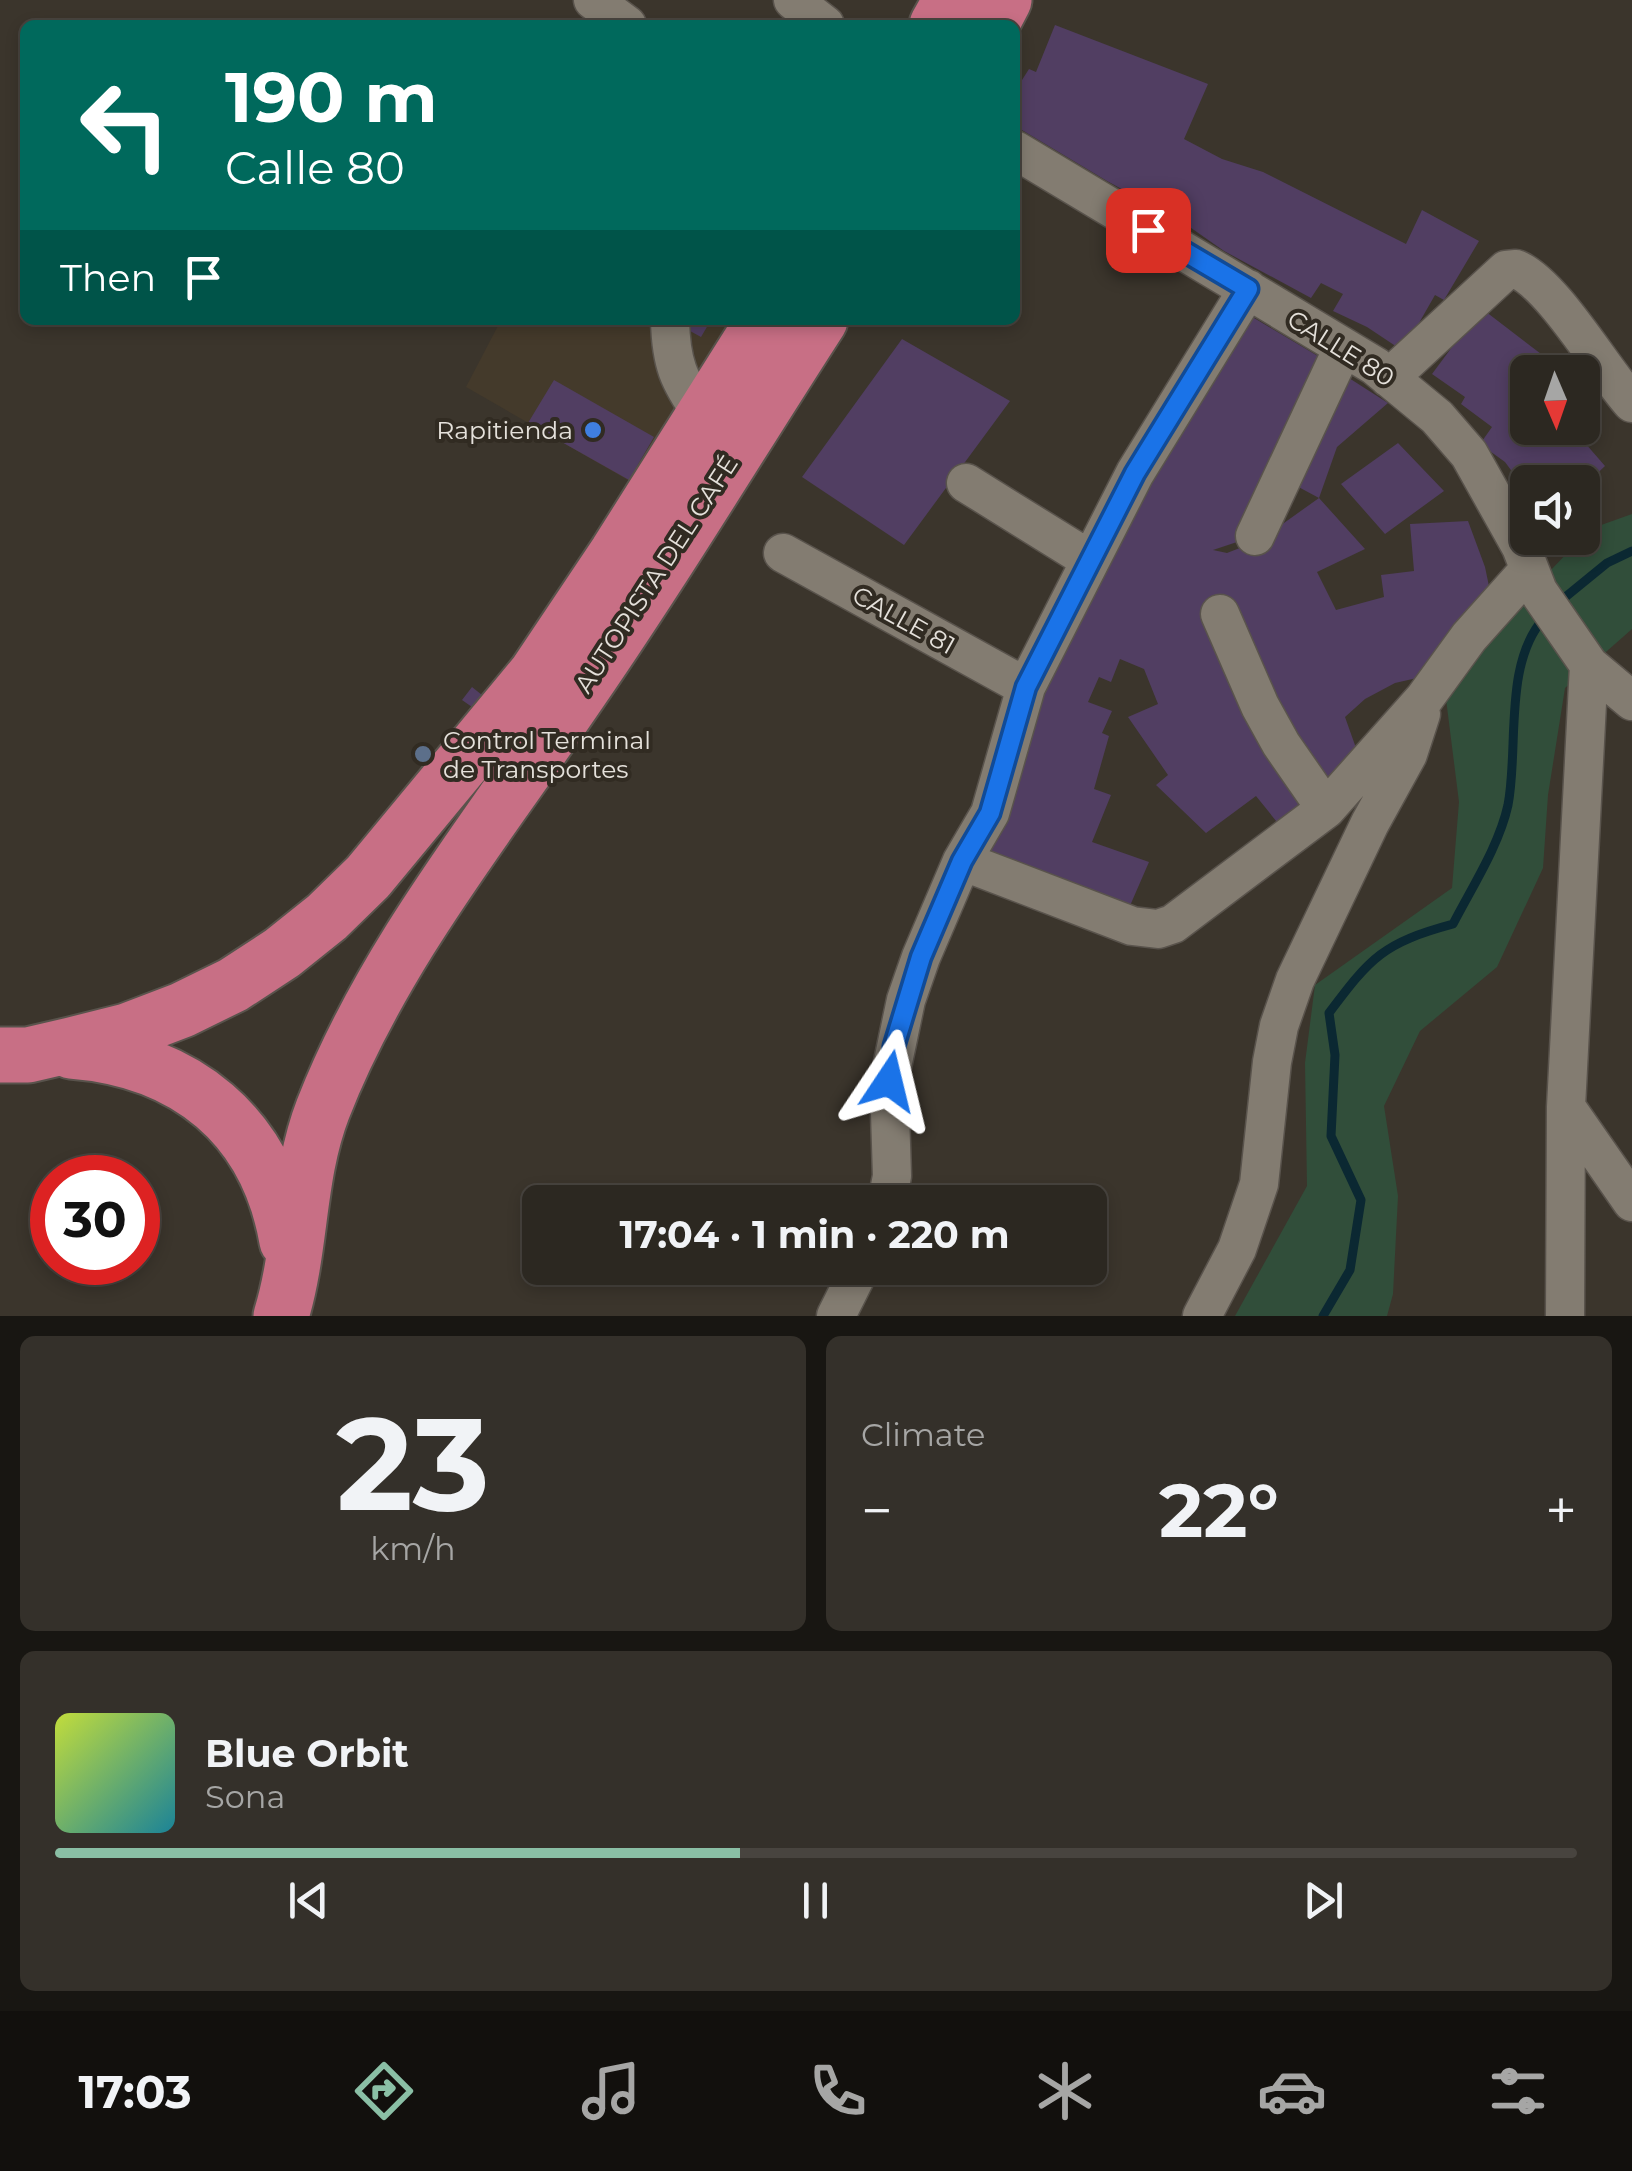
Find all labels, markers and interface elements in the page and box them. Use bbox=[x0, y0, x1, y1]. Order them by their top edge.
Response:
text: 190 m bbox=[225, 54, 438, 140]
icon: left bbox=[60, 60, 190, 190]
text: Calle 80 bbox=[225, 140, 405, 195]
pin bbox=[1106, 188, 1191, 273]
icon: arrive bbox=[1121, 203, 1176, 258]
icon: arrive bbox=[176, 250, 231, 305]
text: Then bbox=[60, 254, 156, 301]
street label: CALLE 80 bbox=[1282, 303, 1400, 393]
north arrow bbox=[1510, 355, 1600, 445]
map controls bbox=[1510, 355, 1600, 555]
place label: Rapitienda bbox=[436, 415, 573, 445]
marker: Rapitienda bbox=[582, 419, 604, 441]
street label: AUTOPISTA DEL CAFÉ bbox=[568, 450, 744, 698]
button: sound bbox=[1510, 465, 1600, 555]
street label: CALLE 81 bbox=[847, 580, 961, 660]
place label: Control Terminal de Transportes bbox=[443, 725, 651, 784]
marker: Control Terminal de Transportes bbox=[412, 743, 434, 765]
position arrow bbox=[837, 1029, 941, 1133]
speed limit sign: 30 bbox=[30, 1155, 160, 1285]
text: 17:04 · 1 min · 220 m bbox=[619, 1211, 1010, 1258]
text: 23 bbox=[336, 1384, 490, 1543]
text: Climate bbox=[861, 1415, 985, 1454]
text: 22° bbox=[1159, 1464, 1279, 1556]
text: − bbox=[861, 1477, 893, 1544]
text: + bbox=[1545, 1477, 1577, 1544]
text: km/h bbox=[370, 1529, 456, 1568]
text: Blue Orbit bbox=[205, 1730, 409, 1777]
text: Sona bbox=[205, 1777, 285, 1816]
icon: previous bbox=[281, 1873, 336, 1928]
icon: pause bbox=[788, 1873, 843, 1928]
icon: next bbox=[1296, 1873, 1351, 1928]
icon: directions bbox=[349, 2056, 419, 2126]
icon: music bbox=[576, 2056, 646, 2126]
icon: phone bbox=[803, 2056, 873, 2126]
icon: climate bbox=[1030, 2056, 1100, 2126]
icon: car bbox=[1257, 2056, 1327, 2126]
icon: filters bbox=[1483, 2056, 1553, 2126]
text: 17:03 bbox=[78, 2064, 192, 2119]

